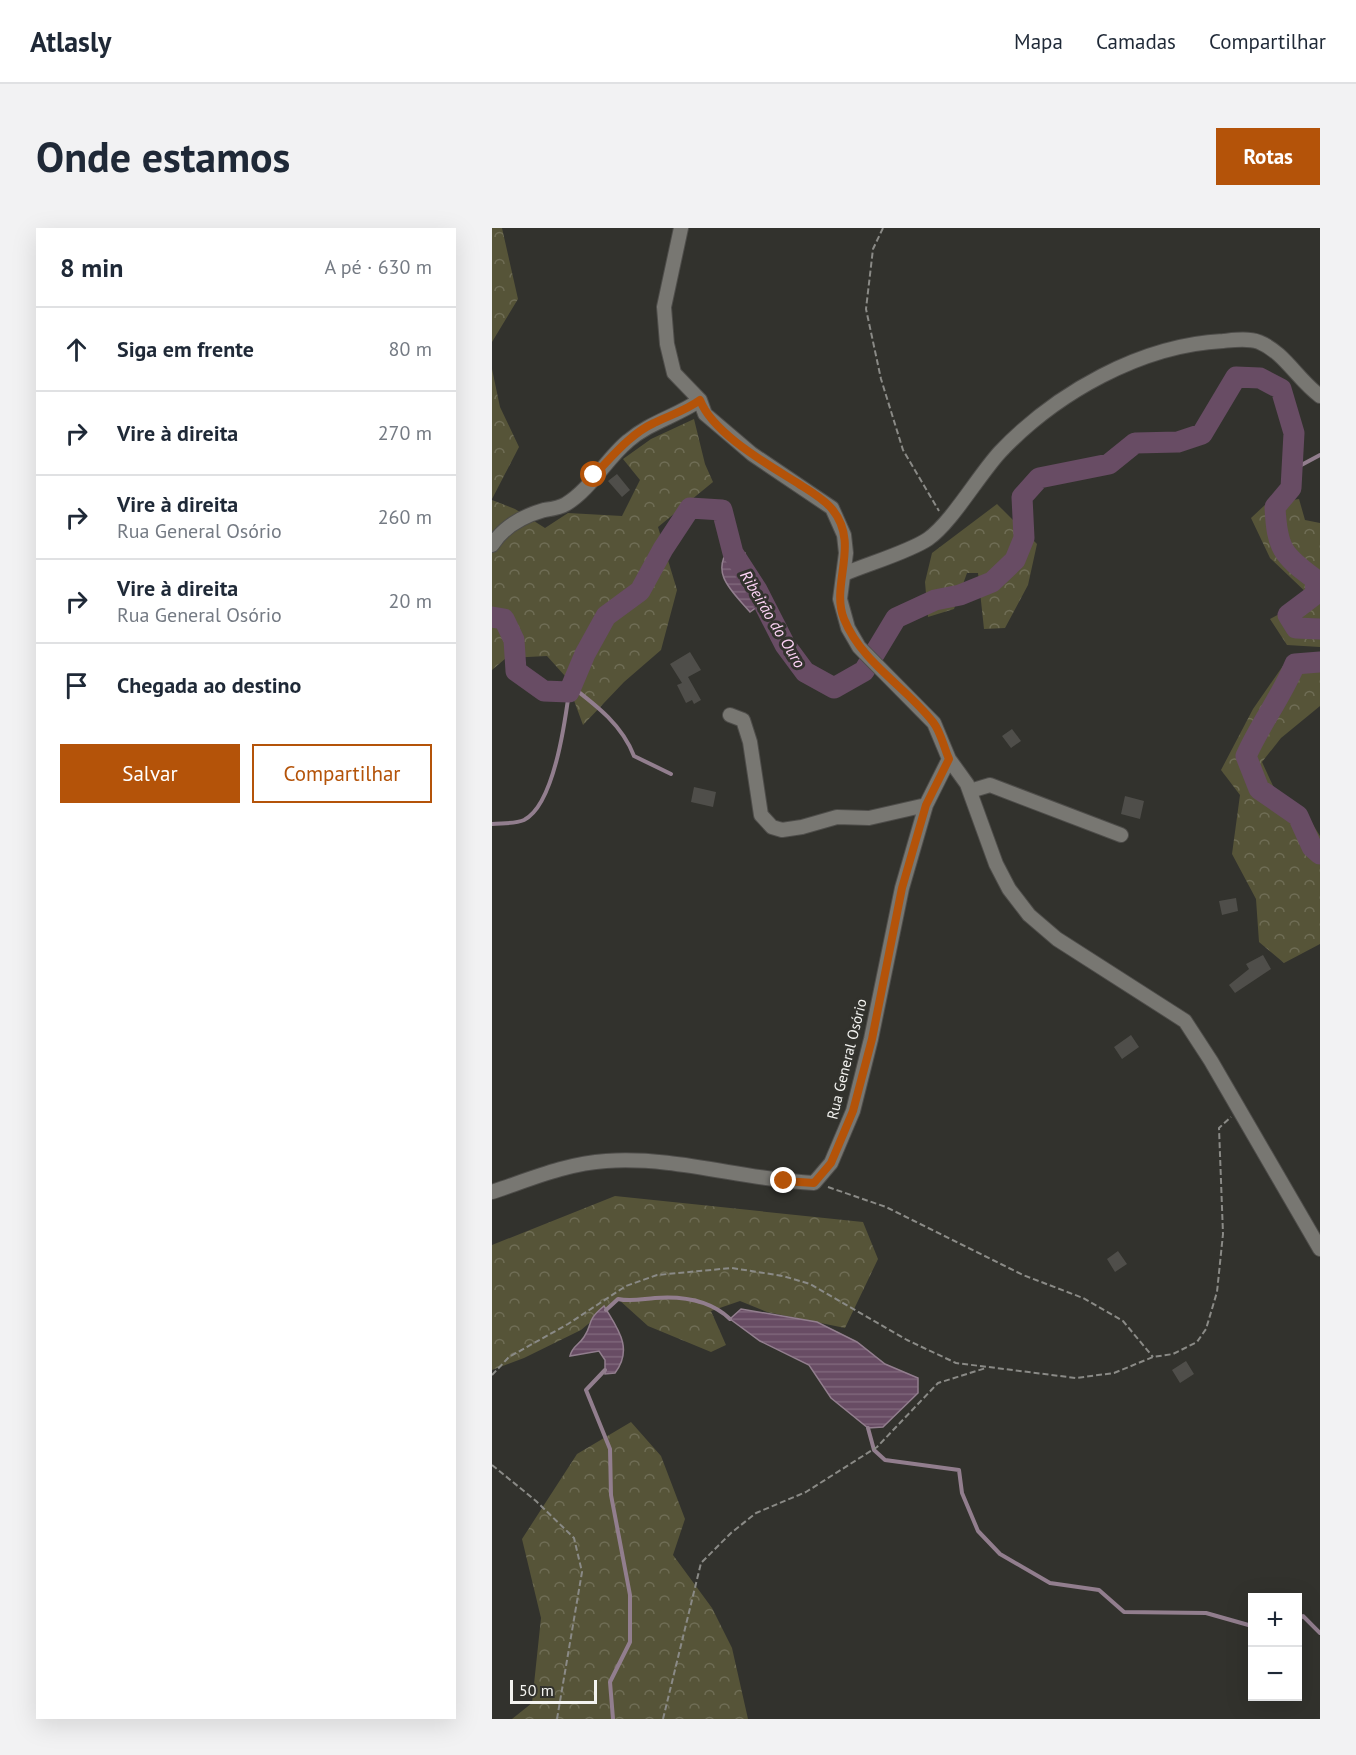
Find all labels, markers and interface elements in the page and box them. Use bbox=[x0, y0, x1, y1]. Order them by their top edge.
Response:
text: Atlasly bbox=[30, 23, 112, 60]
text: Mapa bbox=[1014, 28, 1063, 55]
text: Camadas bbox=[1096, 28, 1176, 55]
text: Compartilhar bbox=[1209, 28, 1326, 55]
button: Rotas bbox=[1216, 128, 1320, 185]
text: Onde estamos bbox=[36, 129, 290, 184]
text: 8 min bbox=[60, 251, 123, 284]
text: A pé · 630 m bbox=[325, 254, 432, 280]
icon: ahead bbox=[60, 333, 93, 366]
text: Siga em frente bbox=[117, 335, 254, 363]
text: 80 m bbox=[389, 336, 432, 362]
icon: right bbox=[60, 417, 93, 450]
text: Vire à direita bbox=[117, 419, 238, 447]
text: 270 m bbox=[378, 420, 432, 446]
route start bbox=[580, 461, 606, 487]
text: Vire à direita bbox=[117, 490, 238, 518]
icon: right bbox=[60, 501, 93, 534]
text: 260 m bbox=[378, 504, 432, 530]
text: Rua General Osório bbox=[117, 518, 282, 544]
water label: Ribeirão do Ouro bbox=[736, 567, 810, 671]
text: Vire à direita bbox=[117, 574, 238, 602]
icon: right bbox=[60, 585, 93, 618]
text: 20 m bbox=[389, 588, 432, 614]
text: Rua General Osório bbox=[117, 602, 282, 628]
icon: arrive bbox=[60, 669, 93, 702]
text: Chegada ao destino bbox=[117, 671, 301, 699]
button: Salvar bbox=[60, 744, 240, 803]
button: Compartilhar bbox=[252, 744, 432, 803]
street label: Rua General Osório bbox=[822, 997, 871, 1121]
route end bbox=[770, 1167, 796, 1193]
map controls bbox=[1248, 1593, 1302, 1701]
button: + bbox=[1248, 1593, 1302, 1647]
button: − bbox=[1248, 1647, 1302, 1701]
scale bar bbox=[510, 1677, 597, 1704]
text: 50 m bbox=[519, 1680, 554, 1700]

